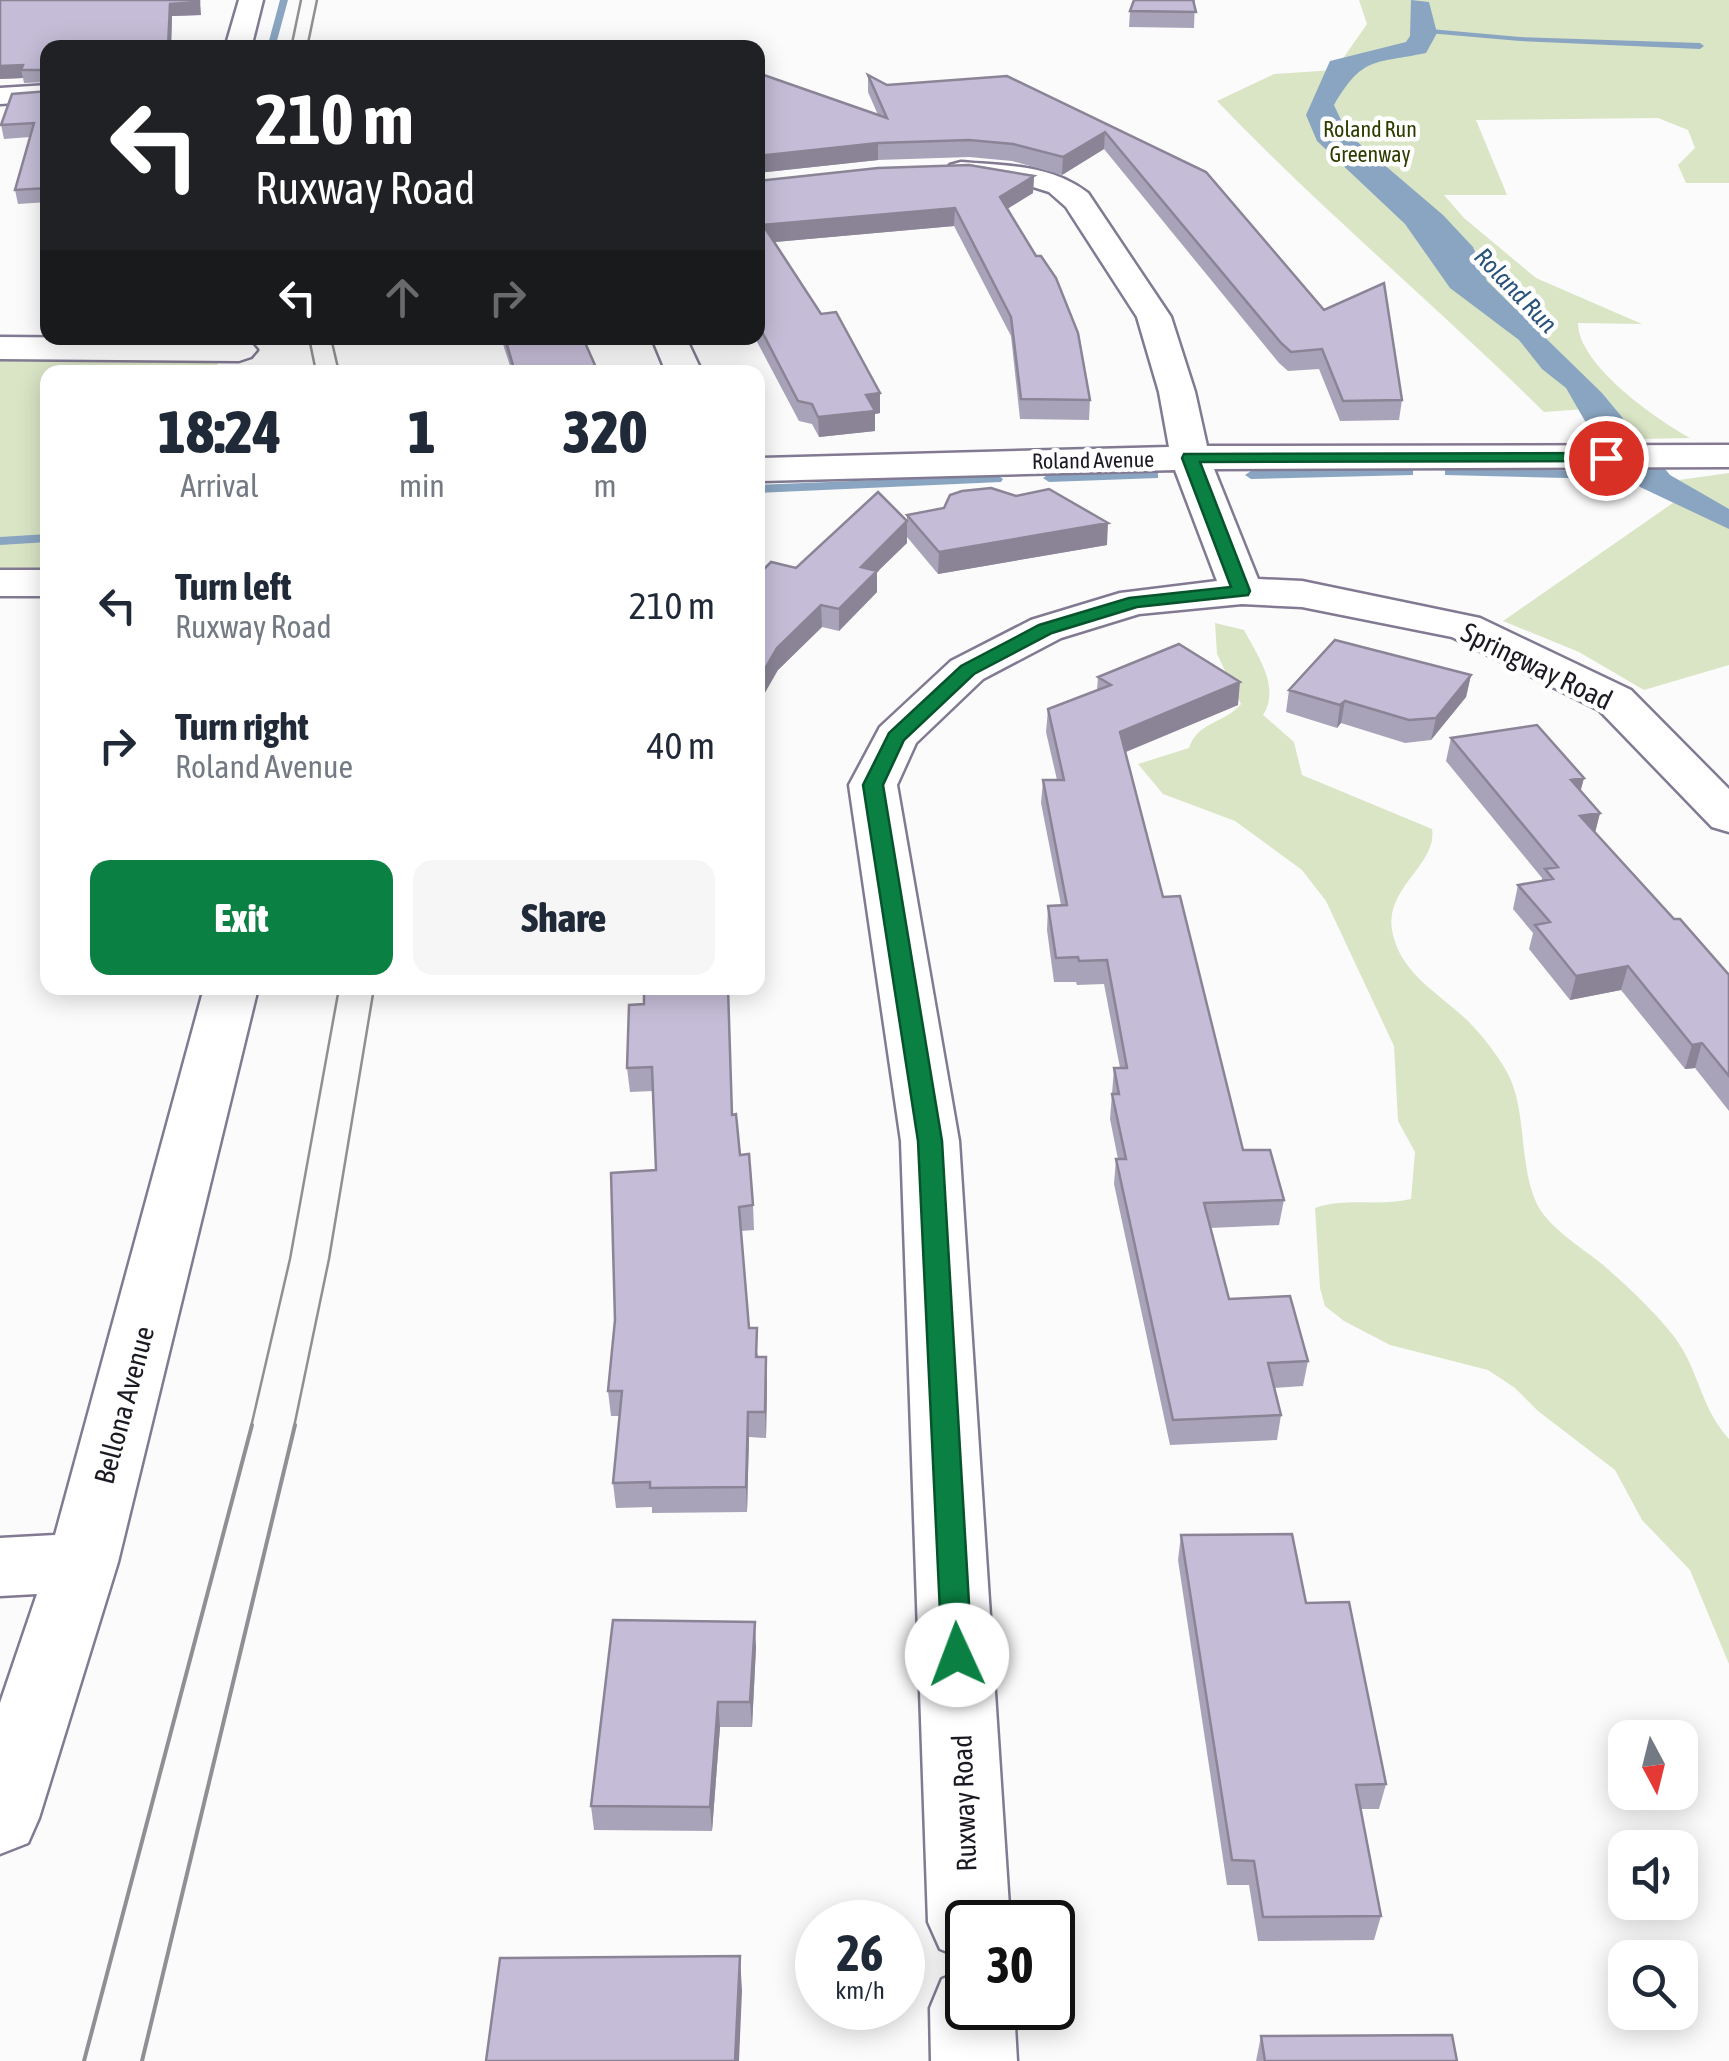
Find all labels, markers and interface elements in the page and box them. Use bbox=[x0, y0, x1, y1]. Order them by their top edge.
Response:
text: 210 m bbox=[255, 79, 414, 159]
icon: left bbox=[90, 80, 220, 210]
park label: Roland Run Greenway bbox=[1323, 116, 1417, 167]
text: Ruxway Road bbox=[255, 162, 475, 214]
water label: Roland Run bbox=[1469, 242, 1563, 338]
icon: left bbox=[270, 270, 325, 325]
icon: ahead bbox=[375, 270, 430, 325]
icon: right bbox=[480, 270, 535, 325]
text: 18:24 bbox=[158, 397, 281, 466]
text: 1 bbox=[408, 397, 436, 466]
text: 320 bbox=[563, 397, 647, 466]
pin bbox=[1564, 416, 1649, 501]
icon: arrive bbox=[1579, 431, 1634, 486]
street label: Roland Avenue bbox=[1032, 446, 1154, 474]
text: Arrival bbox=[180, 467, 259, 504]
text: min bbox=[399, 467, 445, 504]
text: m bbox=[593, 467, 616, 504]
text: Turn left bbox=[175, 565, 291, 608]
icon: left bbox=[90, 578, 145, 633]
text: 210 m bbox=[629, 584, 715, 627]
text: Ruxway Road bbox=[175, 608, 332, 645]
street label: Springway Road bbox=[1456, 616, 1618, 716]
text: Turn right bbox=[175, 705, 309, 748]
icon: right bbox=[90, 718, 145, 773]
text: 40 m bbox=[647, 724, 715, 767]
text: Roland Avenue bbox=[175, 748, 353, 785]
button: Exit bbox=[90, 860, 393, 975]
button: Share bbox=[413, 860, 715, 975]
street label: Bellona Avenue bbox=[88, 1323, 160, 1487]
position arrow bbox=[905, 1603, 1009, 1707]
north arrow bbox=[1608, 1720, 1698, 1810]
map controls bbox=[1608, 1720, 1698, 2030]
street label: Ruxway Road bbox=[946, 1734, 982, 1872]
button: sound bbox=[1608, 1830, 1698, 1920]
speed limit sign: 30 bbox=[945, 1900, 1075, 2030]
text: 26 bbox=[836, 1924, 883, 1982]
button: search bbox=[1608, 1940, 1698, 2030]
text: km/h bbox=[835, 1976, 885, 2004]

